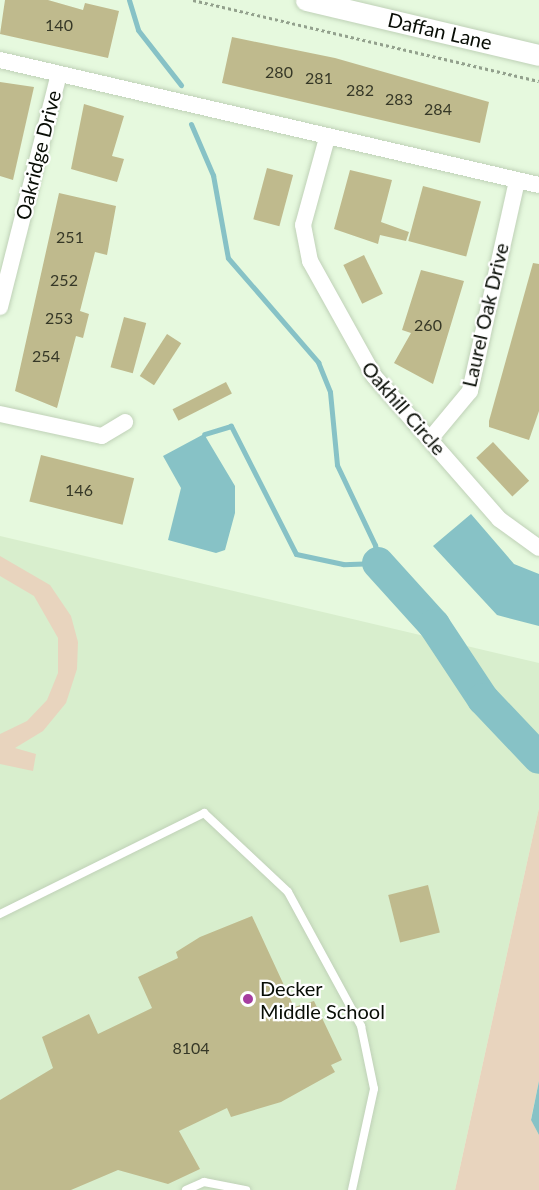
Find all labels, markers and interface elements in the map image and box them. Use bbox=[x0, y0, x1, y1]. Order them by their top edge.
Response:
street label: Daffan Lane bbox=[386, 7, 494, 55]
house number: 140 bbox=[45, 15, 73, 35]
house number: 280 bbox=[265, 62, 293, 82]
house number: 281 bbox=[305, 68, 333, 88]
house number: 282 bbox=[346, 80, 374, 100]
street label: Oakridge Drive bbox=[10, 88, 66, 222]
house number: 283 bbox=[385, 89, 413, 109]
house number: 284 bbox=[424, 99, 452, 119]
house number: 251 bbox=[56, 227, 84, 247]
street label: Laurel Oak Drive bbox=[457, 241, 513, 389]
house number: 252 bbox=[50, 270, 78, 290]
house number: 253 bbox=[45, 308, 73, 328]
house number: 260 bbox=[414, 315, 442, 335]
house number: 254 bbox=[32, 346, 60, 366]
street label: Oakhill Circle bbox=[357, 356, 451, 460]
house number: 146 bbox=[65, 480, 93, 500]
place label: Decker Middle School bbox=[260, 976, 385, 1023]
marker: Decker Middle School bbox=[241, 992, 255, 1006]
house number: 8104 bbox=[172, 1038, 210, 1058]

